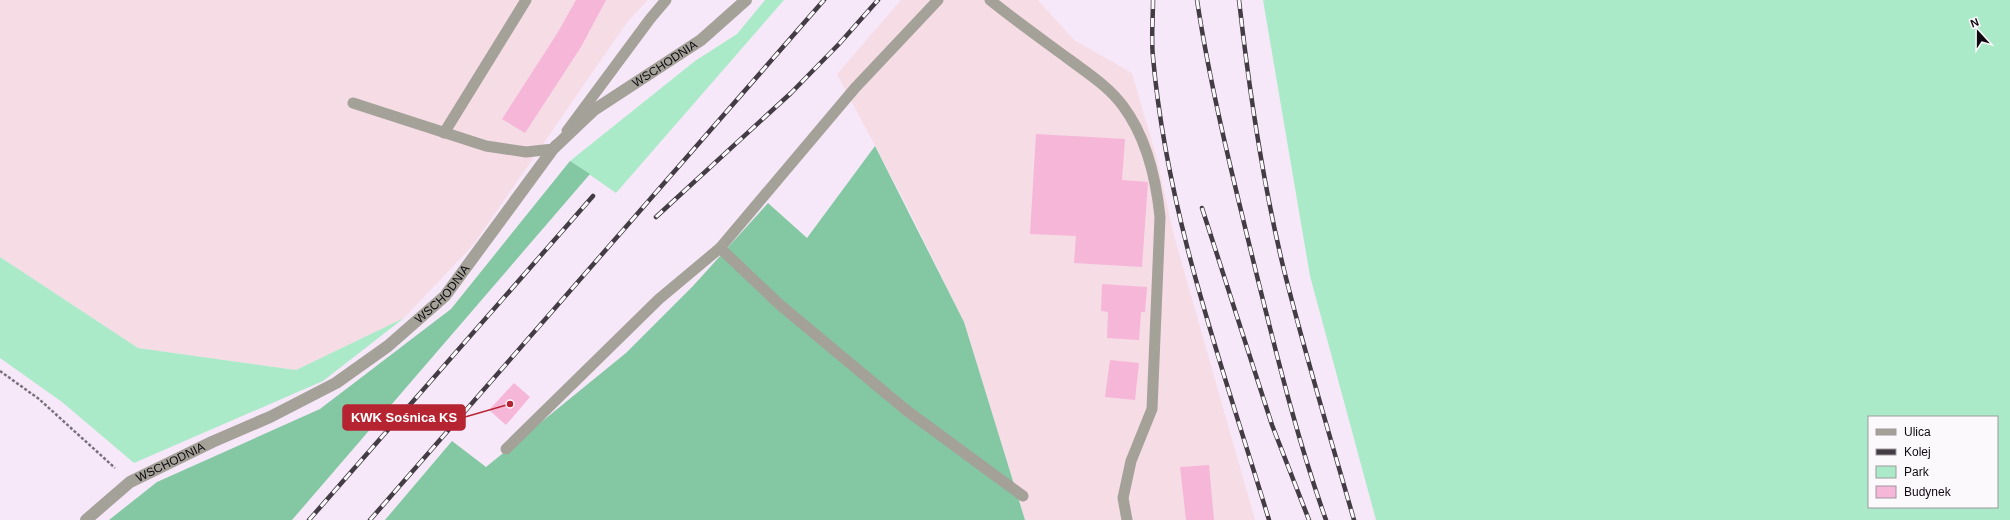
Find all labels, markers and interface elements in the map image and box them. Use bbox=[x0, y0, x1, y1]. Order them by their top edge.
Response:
north arrow bbox=[1958, 12, 1998, 52]
text: N bbox=[1969, 16, 1980, 30]
street label: WSCHODNIA bbox=[630, 37, 700, 90]
street label: WSCHODNIA bbox=[412, 262, 473, 326]
callout: KWK Sośnica KS bbox=[343, 405, 465, 430]
text: KWK Sośnica KS bbox=[351, 410, 457, 425]
legend bbox=[1868, 416, 1998, 508]
text: Ulica bbox=[1904, 425, 1931, 439]
street label: WSCHODNIA bbox=[134, 440, 207, 485]
text: Kolej bbox=[1904, 445, 1931, 459]
text: Park bbox=[1904, 465, 1930, 479]
text: Budynek bbox=[1904, 485, 1952, 499]

